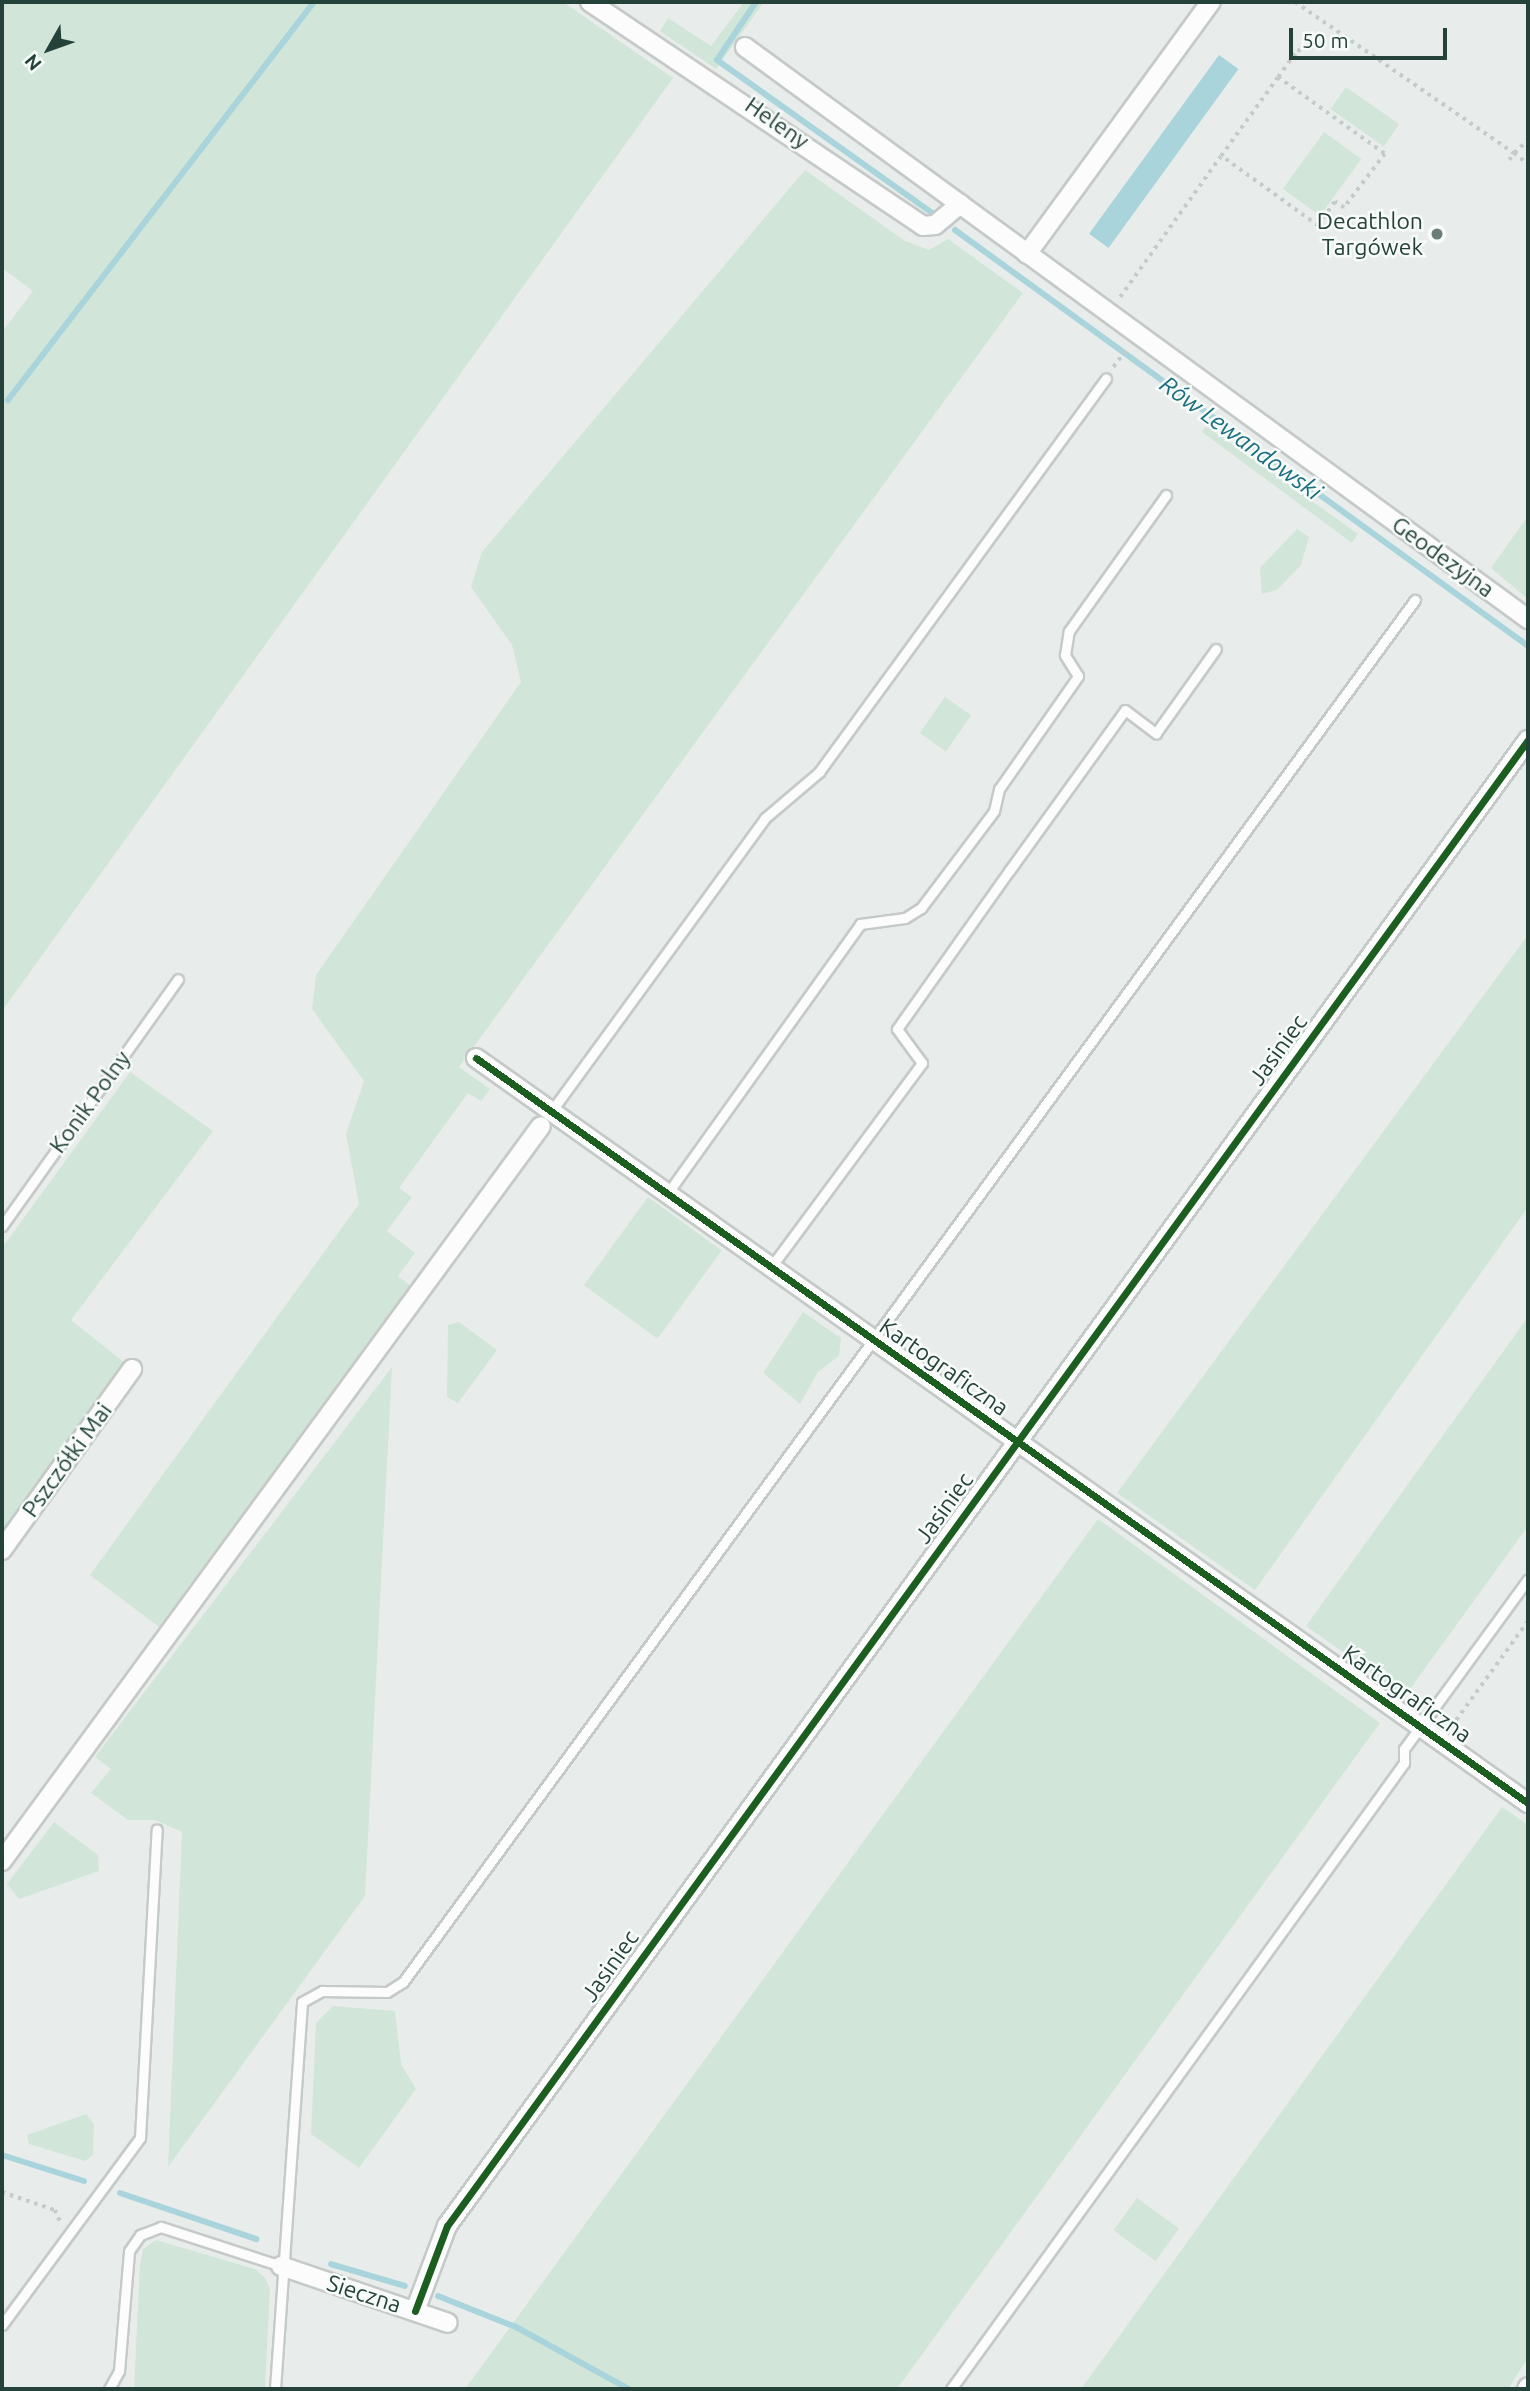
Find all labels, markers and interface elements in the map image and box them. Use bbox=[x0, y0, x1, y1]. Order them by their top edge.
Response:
north arrow bbox=[14, 14, 84, 84]
scale bar bbox=[1292, 14, 1450, 58]
text: 50 m bbox=[1302, 28, 1349, 52]
text: N bbox=[20, 50, 46, 75]
street label: Heleny bbox=[740, 91, 814, 155]
place label: Decathlon Targówek bbox=[1317, 207, 1423, 261]
marker: Decathlon Targówek bbox=[1429, 226, 1445, 242]
water label: Rów Lewandowski bbox=[1154, 370, 1328, 506]
street label: Geodezyjna bbox=[1386, 511, 1500, 603]
street label: Jasiniec bbox=[1243, 1009, 1313, 1091]
street label: Konik Polny bbox=[44, 1045, 136, 1159]
street label: Kartograficzna bbox=[874, 1312, 1014, 1422]
street label: Pszczółki Mai bbox=[16, 1397, 118, 1523]
street label: Jasiniec bbox=[909, 1467, 979, 1549]
street label: Kartograficzna bbox=[1337, 1639, 1477, 1749]
street label: Jasiniec bbox=[576, 1925, 644, 2007]
street label: Sieczna bbox=[323, 2269, 405, 2319]

